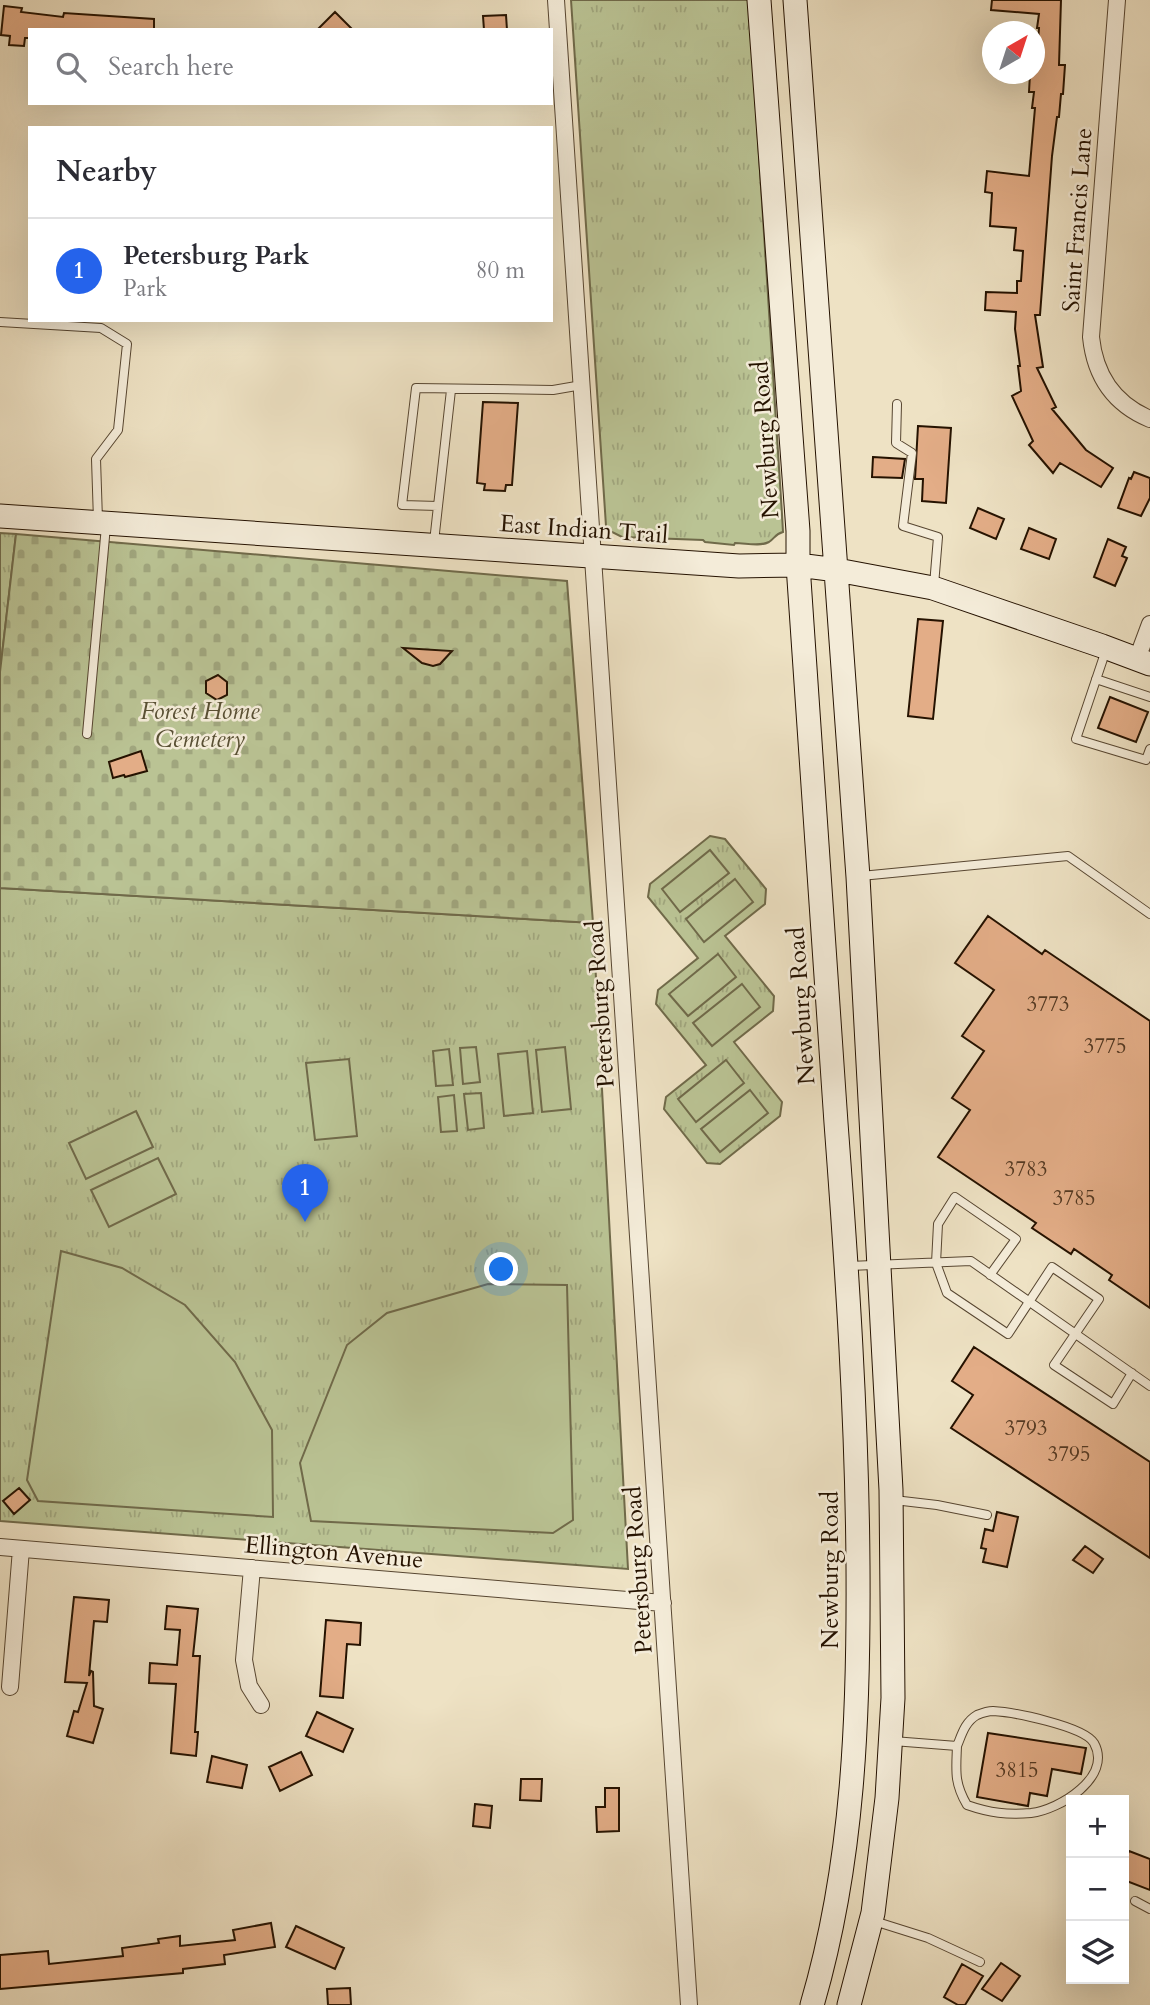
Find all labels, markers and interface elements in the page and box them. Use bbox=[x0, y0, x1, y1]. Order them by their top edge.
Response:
north arrow bbox=[982, 21, 1045, 84]
search box bbox=[28, 28, 553, 105]
icon: search bbox=[52, 48, 90, 86]
text: Search here bbox=[108, 49, 234, 84]
street label: Saint Francis Lane bbox=[1055, 127, 1100, 313]
text: Nearby bbox=[56, 151, 157, 192]
text: Petersburg Park bbox=[123, 238, 309, 273]
text: 1 bbox=[73, 255, 85, 286]
text: 80 m bbox=[476, 255, 525, 286]
text: Park bbox=[123, 273, 167, 304]
street label: Newburg Road bbox=[744, 360, 787, 520]
street label: East Indian Trail bbox=[499, 507, 669, 552]
park label: Forest Home Cemetery bbox=[140, 695, 260, 756]
street label: Petersburg Road bbox=[578, 919, 623, 1089]
street label: Newburg Road bbox=[780, 926, 823, 1086]
house number: 3773 bbox=[1026, 990, 1070, 1019]
house number: 3775 bbox=[1083, 1032, 1127, 1061]
house number: 3783 bbox=[1004, 1155, 1048, 1184]
pin: 1 bbox=[282, 1164, 328, 1222]
house number: 3785 bbox=[1052, 1184, 1096, 1213]
your location bbox=[484, 1252, 518, 1286]
house number: 3793 bbox=[1004, 1414, 1048, 1443]
house number: 3795 bbox=[1047, 1440, 1091, 1469]
street label: Petersburg Road bbox=[616, 1485, 661, 1655]
street label: Newburg Road bbox=[814, 1491, 847, 1649]
street label: Ellington Avenue bbox=[243, 1528, 425, 1577]
house number: 3815 bbox=[995, 1756, 1039, 1785]
map controls bbox=[1066, 1795, 1129, 1984]
button: + bbox=[1066, 1795, 1129, 1858]
button: − bbox=[1066, 1858, 1129, 1921]
button: layers bbox=[1066, 1921, 1129, 1984]

